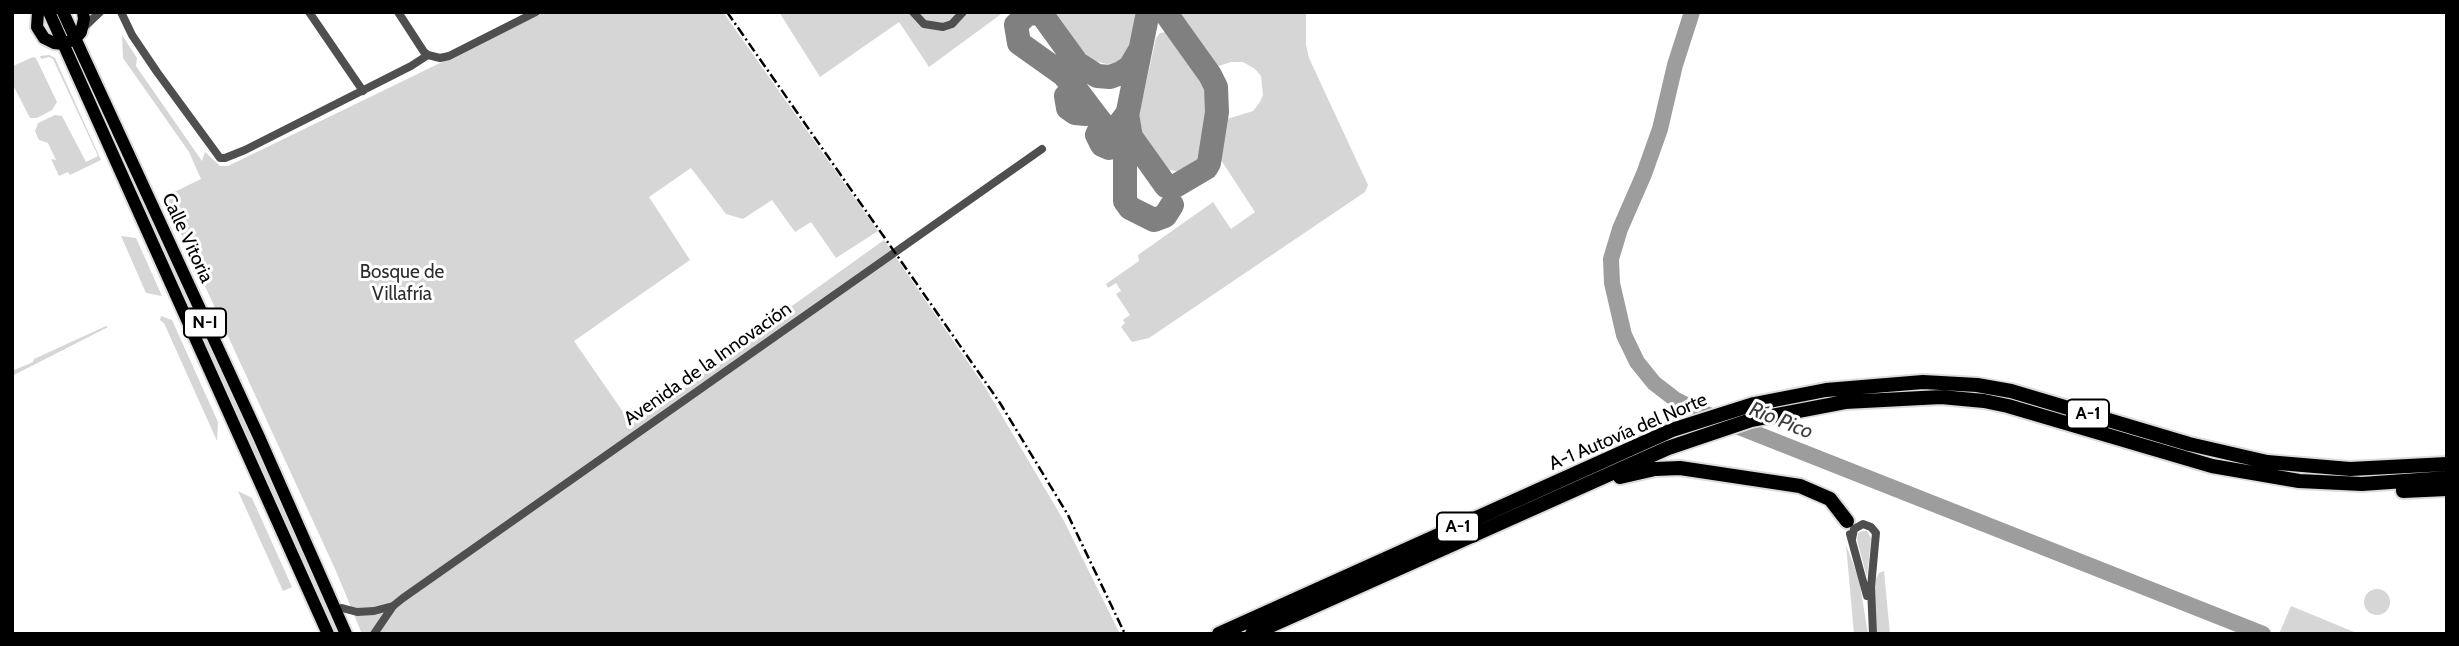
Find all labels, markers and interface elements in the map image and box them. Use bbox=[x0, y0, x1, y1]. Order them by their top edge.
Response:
street label: Calle Vitoria bbox=[156, 190, 218, 286]
park label: Bosque de Villafría bbox=[360, 261, 444, 305]
street label: Avenida de la Innovación bbox=[620, 298, 796, 430]
road number: N-I bbox=[184, 309, 226, 338]
street label: A-1 Autovía del Norte bbox=[1546, 388, 1710, 476]
water label: Río Pico bbox=[1745, 397, 1817, 445]
road number: A-1 bbox=[2067, 400, 2109, 428]
road number: A-1 bbox=[1437, 512, 1479, 542]

